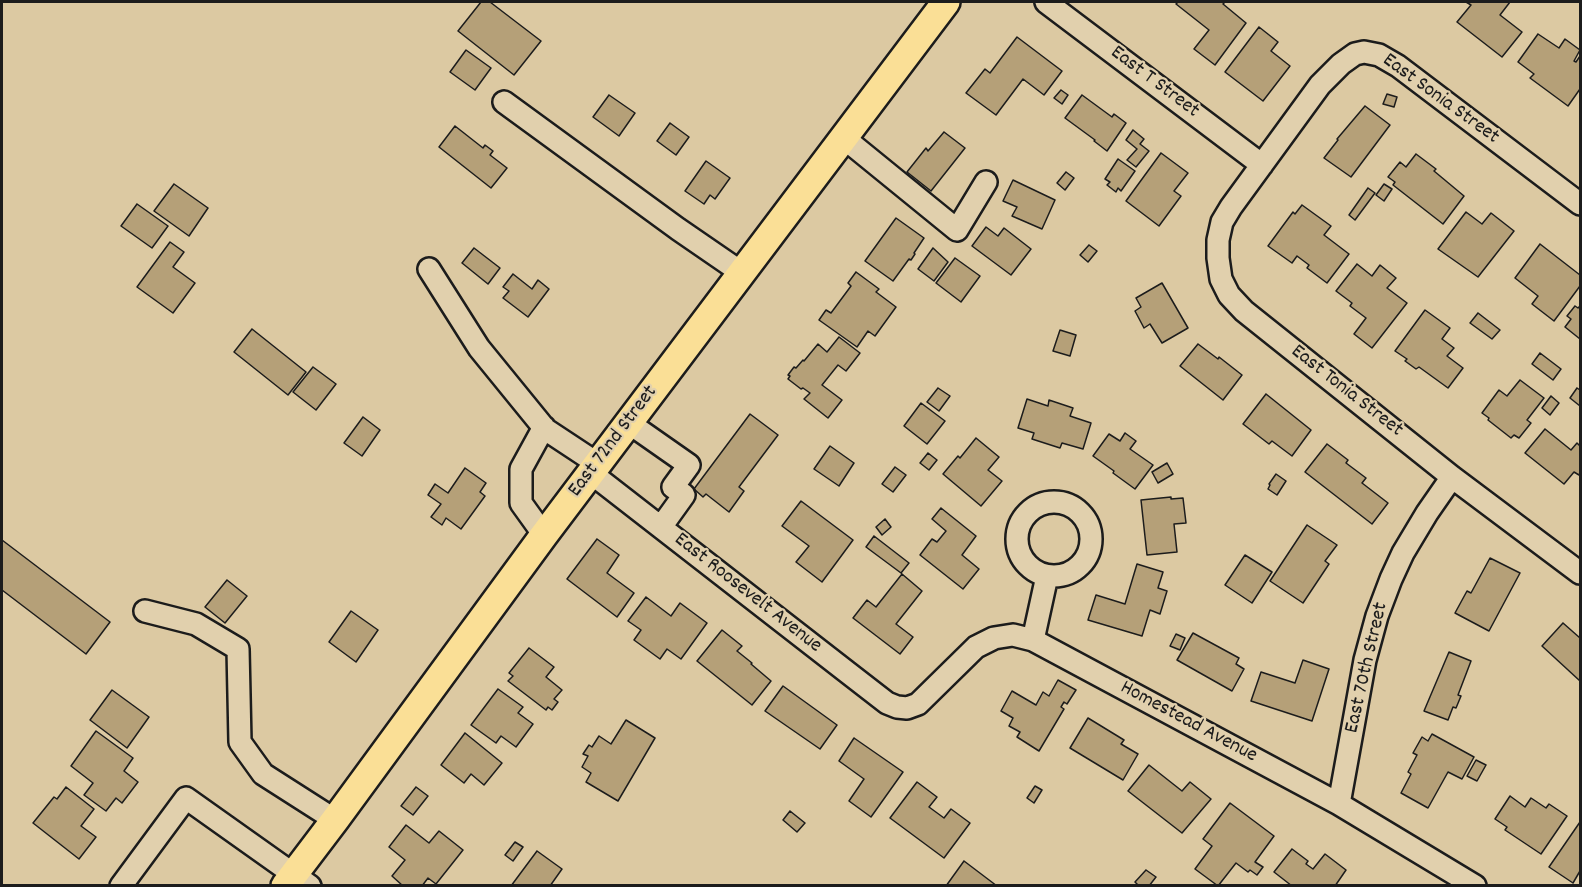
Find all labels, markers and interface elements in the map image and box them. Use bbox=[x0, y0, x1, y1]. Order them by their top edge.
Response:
street label: East T Street bbox=[1104, 41, 1204, 125]
street label: East Sonia Street bbox=[1377, 49, 1503, 151]
street label: East Tonia Street bbox=[1285, 340, 1407, 444]
street label: East 72nd Street bbox=[564, 381, 664, 503]
street label: East Roosevelt Avenue bbox=[668, 528, 826, 660]
street label: East 70th Street bbox=[1341, 600, 1395, 736]
street label: Homestead Avenue bbox=[1115, 676, 1261, 770]

